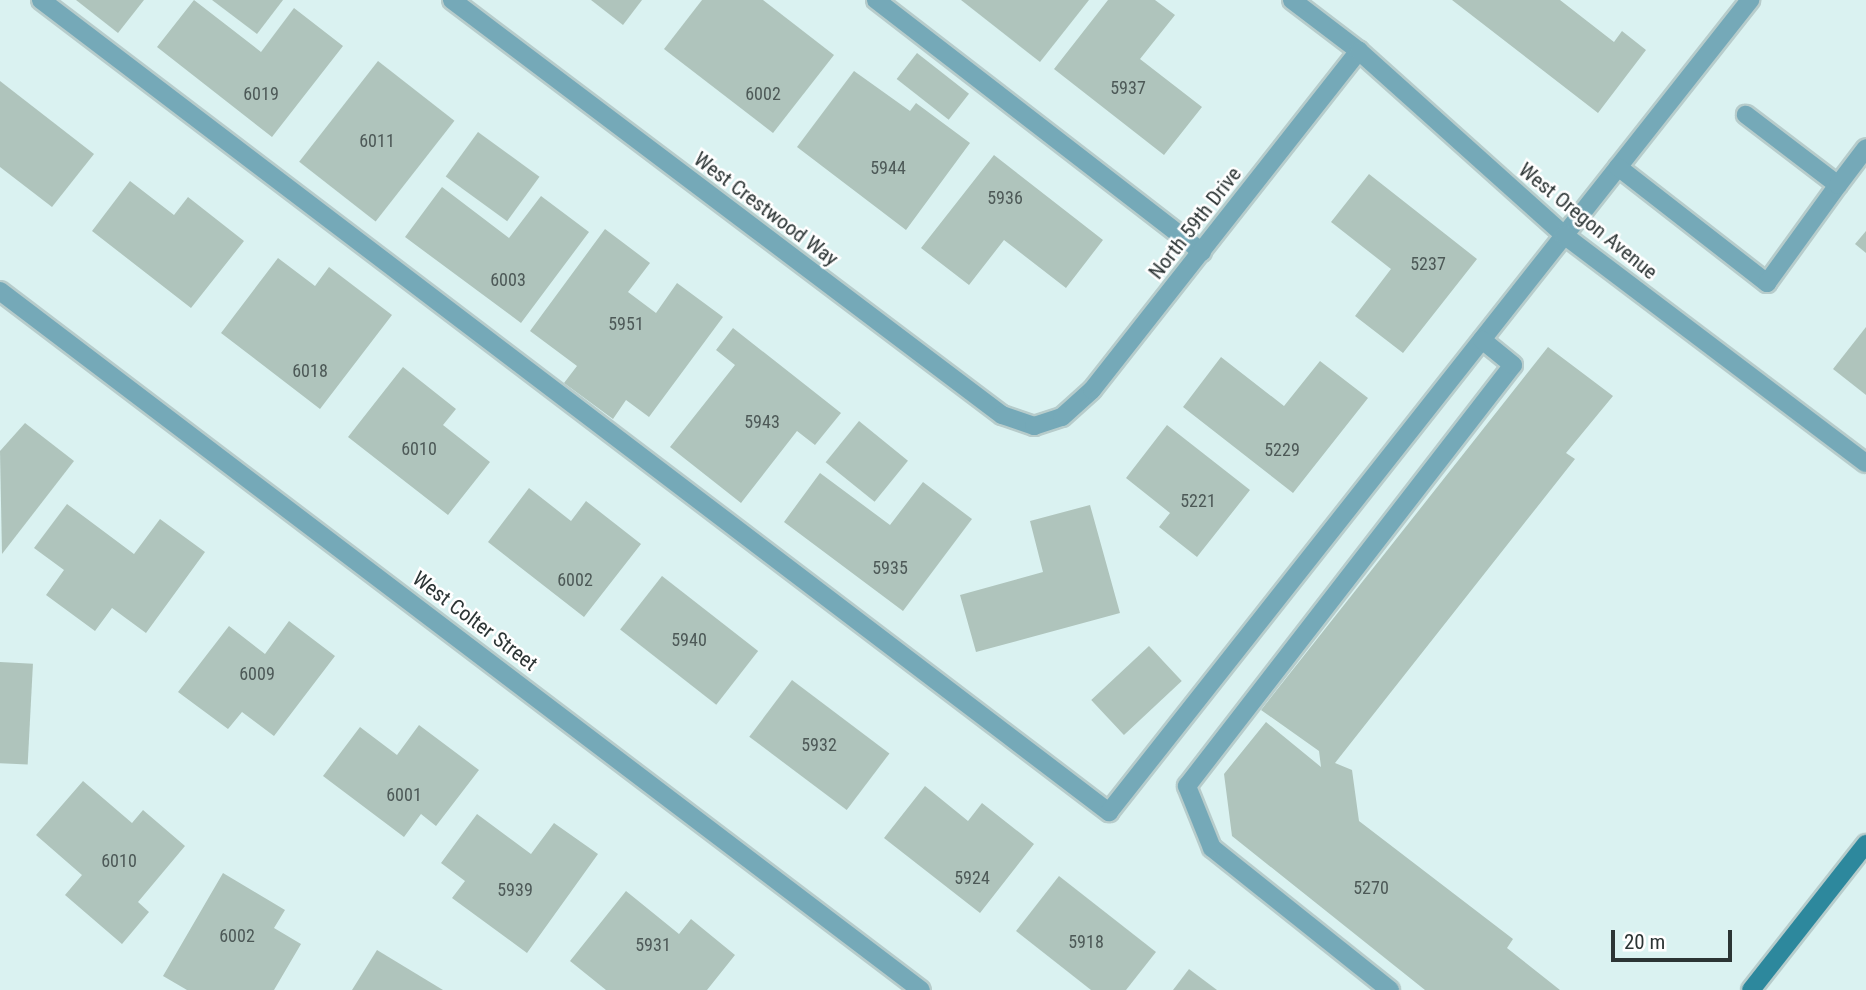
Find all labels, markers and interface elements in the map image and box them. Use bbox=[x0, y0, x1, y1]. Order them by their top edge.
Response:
house number: 5937 bbox=[1110, 77, 1146, 99]
house number: 6019 bbox=[243, 83, 279, 105]
house number: 6002 bbox=[745, 83, 781, 105]
house number: 6011 bbox=[359, 130, 395, 152]
street label: West Crestwood Way bbox=[689, 147, 843, 271]
house number: 5944 bbox=[870, 157, 906, 179]
street label: West Oregon Avenue bbox=[1514, 157, 1662, 285]
street label: North 59th Drive bbox=[1143, 162, 1247, 284]
house number: 5936 bbox=[987, 187, 1023, 209]
house number: 5237 bbox=[1410, 253, 1446, 275]
house number: 6003 bbox=[490, 269, 526, 291]
house number: 5951 bbox=[608, 313, 644, 335]
house number: 6018 bbox=[292, 360, 328, 382]
house number: 5943 bbox=[744, 411, 780, 433]
house number: 6010 bbox=[401, 438, 437, 460]
house number: 5229 bbox=[1264, 439, 1300, 461]
house number: 5221 bbox=[1180, 490, 1216, 512]
house number: 5935 bbox=[872, 557, 908, 579]
street label: West Colter Street bbox=[408, 566, 542, 676]
house number: 6002 bbox=[557, 569, 593, 591]
house number: 5940 bbox=[671, 629, 707, 651]
house number: 6009 bbox=[239, 663, 275, 685]
house number: 5932 bbox=[801, 734, 837, 756]
house number: 6001 bbox=[386, 784, 422, 806]
house number: 6010 bbox=[101, 850, 137, 872]
house number: 5924 bbox=[954, 867, 990, 889]
house number: 5270 bbox=[1353, 877, 1389, 899]
house number: 5939 bbox=[497, 879, 533, 901]
scale bar bbox=[1614, 916, 1735, 960]
house number: 6002 bbox=[219, 925, 255, 947]
text: 20 m bbox=[1624, 930, 1665, 954]
house number: 5918 bbox=[1068, 931, 1104, 953]
house number: 5931 bbox=[635, 934, 671, 956]

